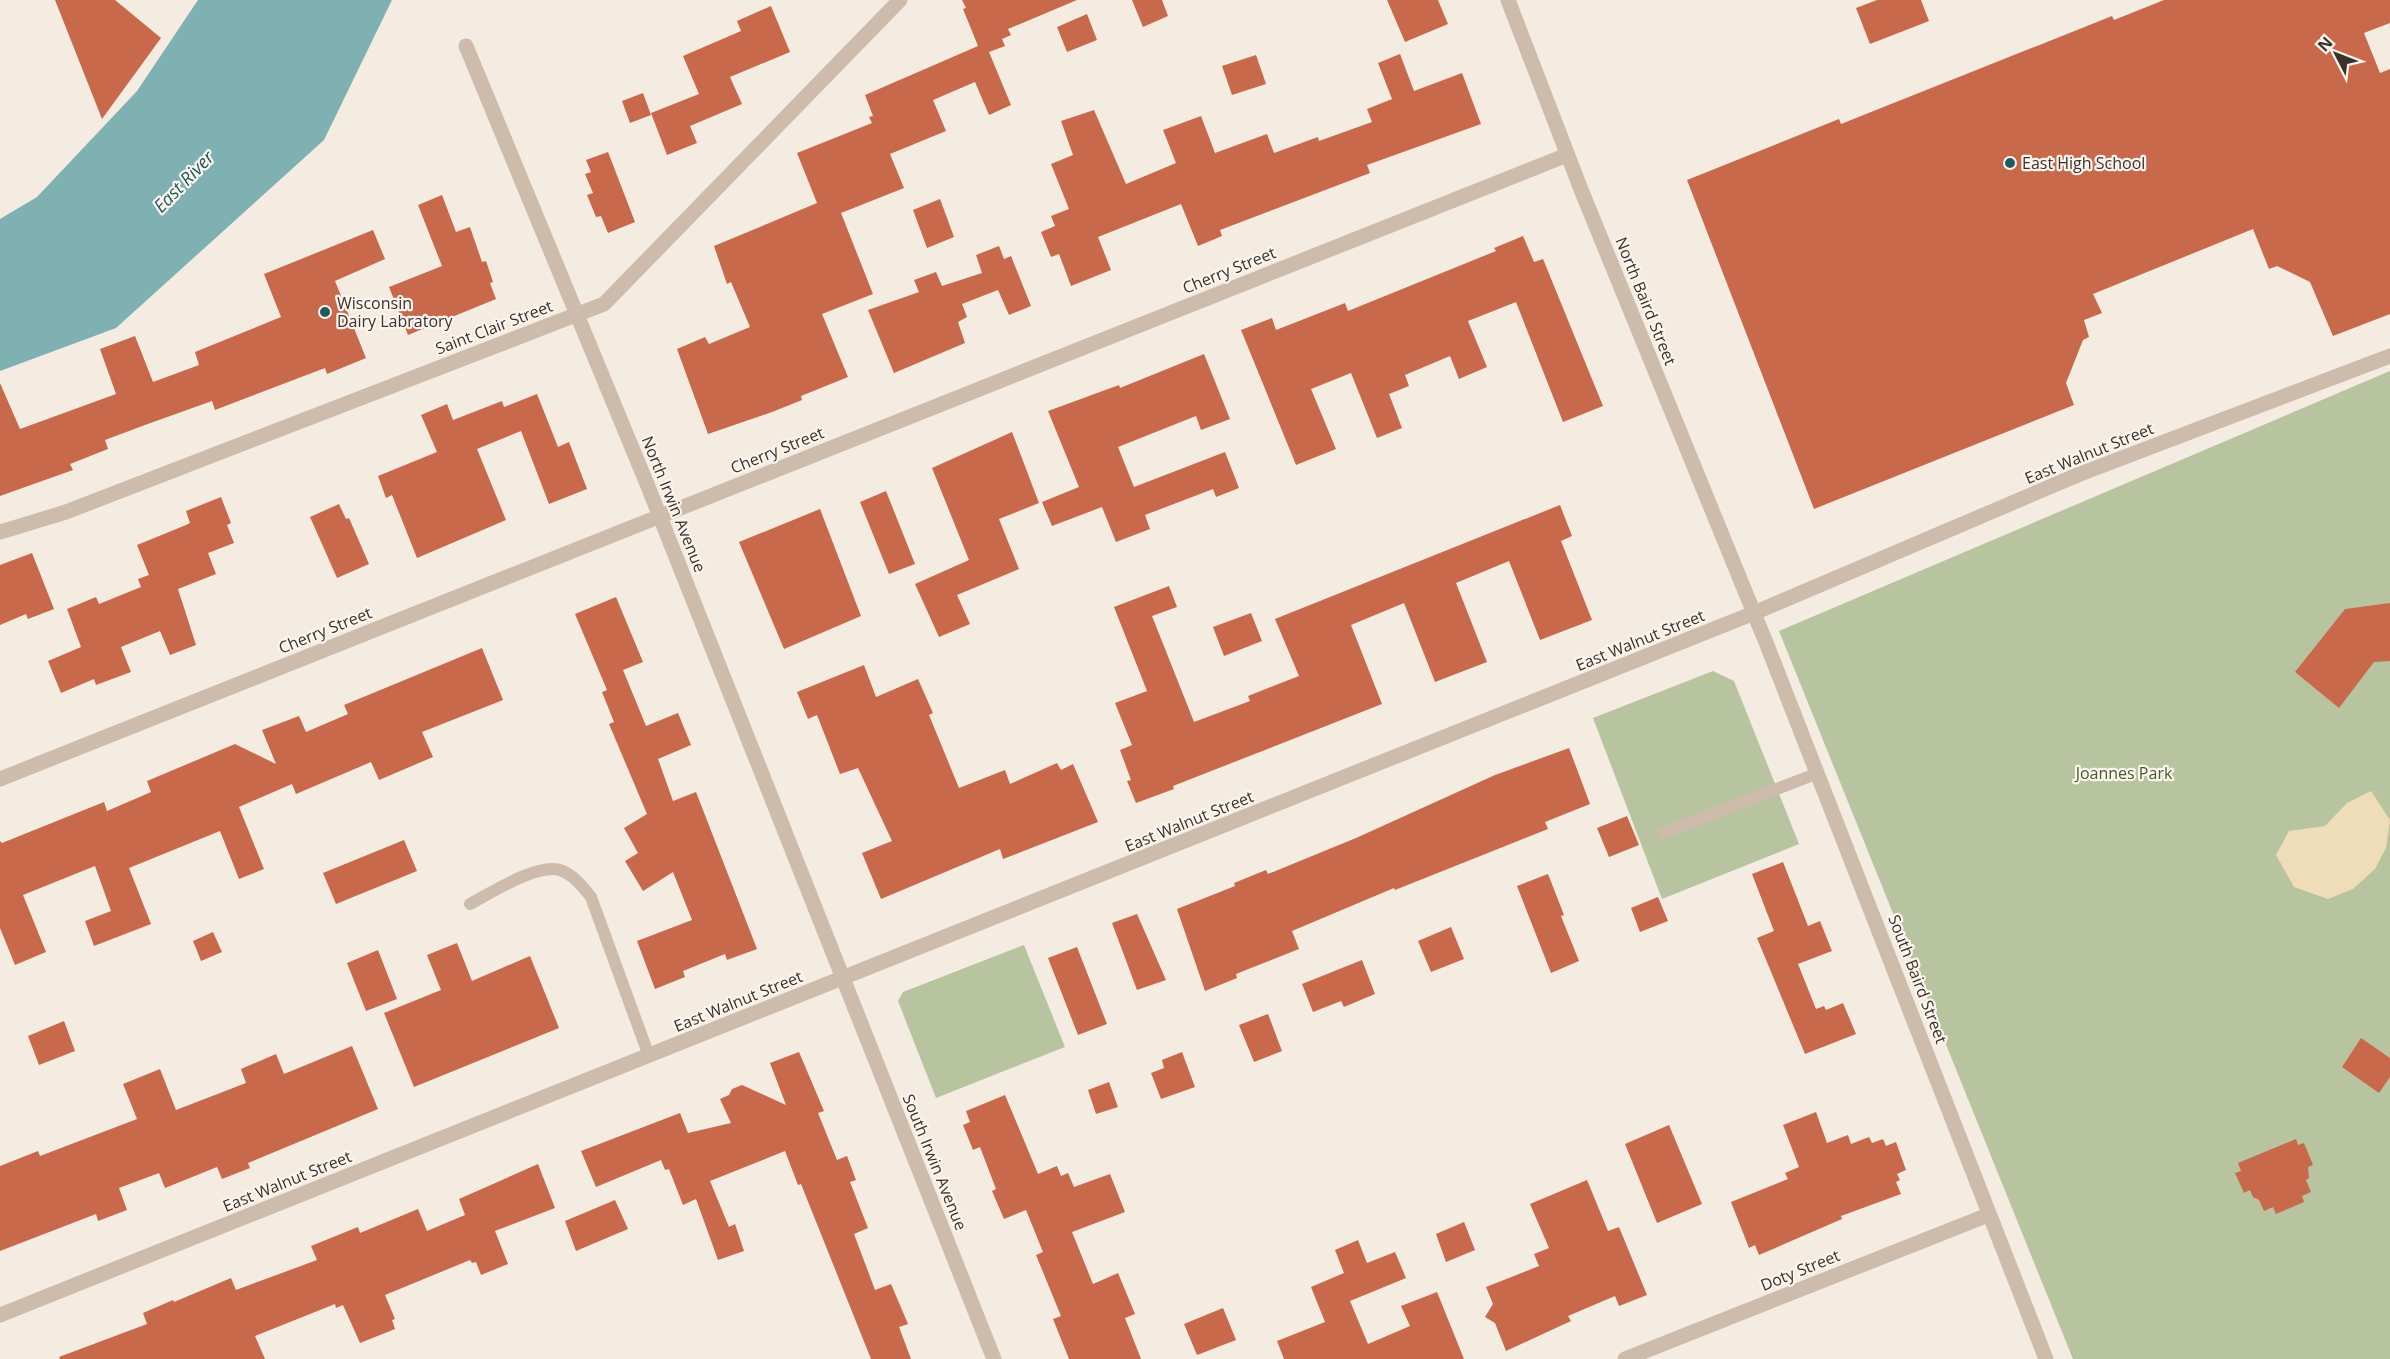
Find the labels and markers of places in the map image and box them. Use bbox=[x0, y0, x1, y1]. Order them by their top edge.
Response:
place label: East High School bbox=[2022, 152, 2145, 174]
marker: East High School bbox=[2003, 156, 2017, 170]
place label: Wisconsin Dairy Labratory bbox=[337, 292, 454, 332]
marker: Wisconsin Dairy Labratory bbox=[318, 305, 332, 319]

